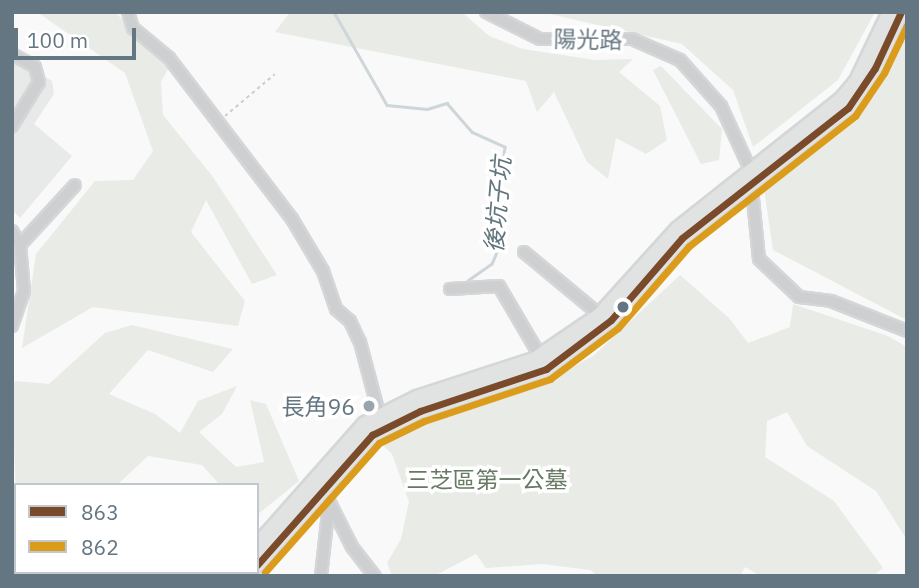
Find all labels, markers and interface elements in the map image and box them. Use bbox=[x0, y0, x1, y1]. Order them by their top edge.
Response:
scale bar bbox=[18, 14, 140, 58]
street label: 陽光路 bbox=[553, 25, 623, 53]
text: 100 m bbox=[27, 26, 88, 54]
water label: 後坑子坑 bbox=[479, 156, 517, 254]
unlabelled marker bbox=[616, 300, 630, 314]
place label: 長角96 bbox=[281, 392, 355, 420]
marker: 長角96 bbox=[361, 398, 377, 414]
park label: 三芝區第一公墓 bbox=[407, 465, 567, 493]
legend bbox=[14, 483, 259, 574]
text: 863 bbox=[81, 498, 119, 526]
text: 862 bbox=[81, 533, 119, 561]

